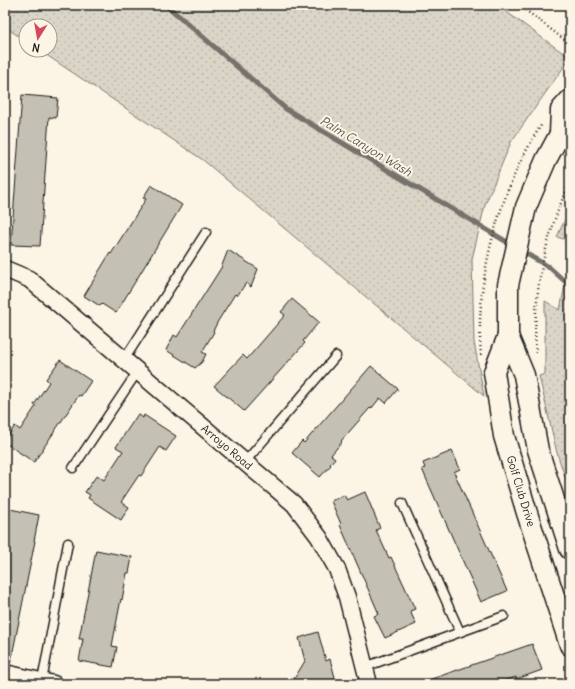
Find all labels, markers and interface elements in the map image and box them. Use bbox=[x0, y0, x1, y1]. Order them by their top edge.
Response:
north arrow bbox=[18, 18, 58, 58]
text: N bbox=[31, 40, 41, 55]
water label: Palm Canyon Wash bbox=[317, 113, 416, 180]
street label: Arroyo Road bbox=[198, 421, 256, 473]
street label: Golf Club Drive bbox=[504, 454, 538, 528]

